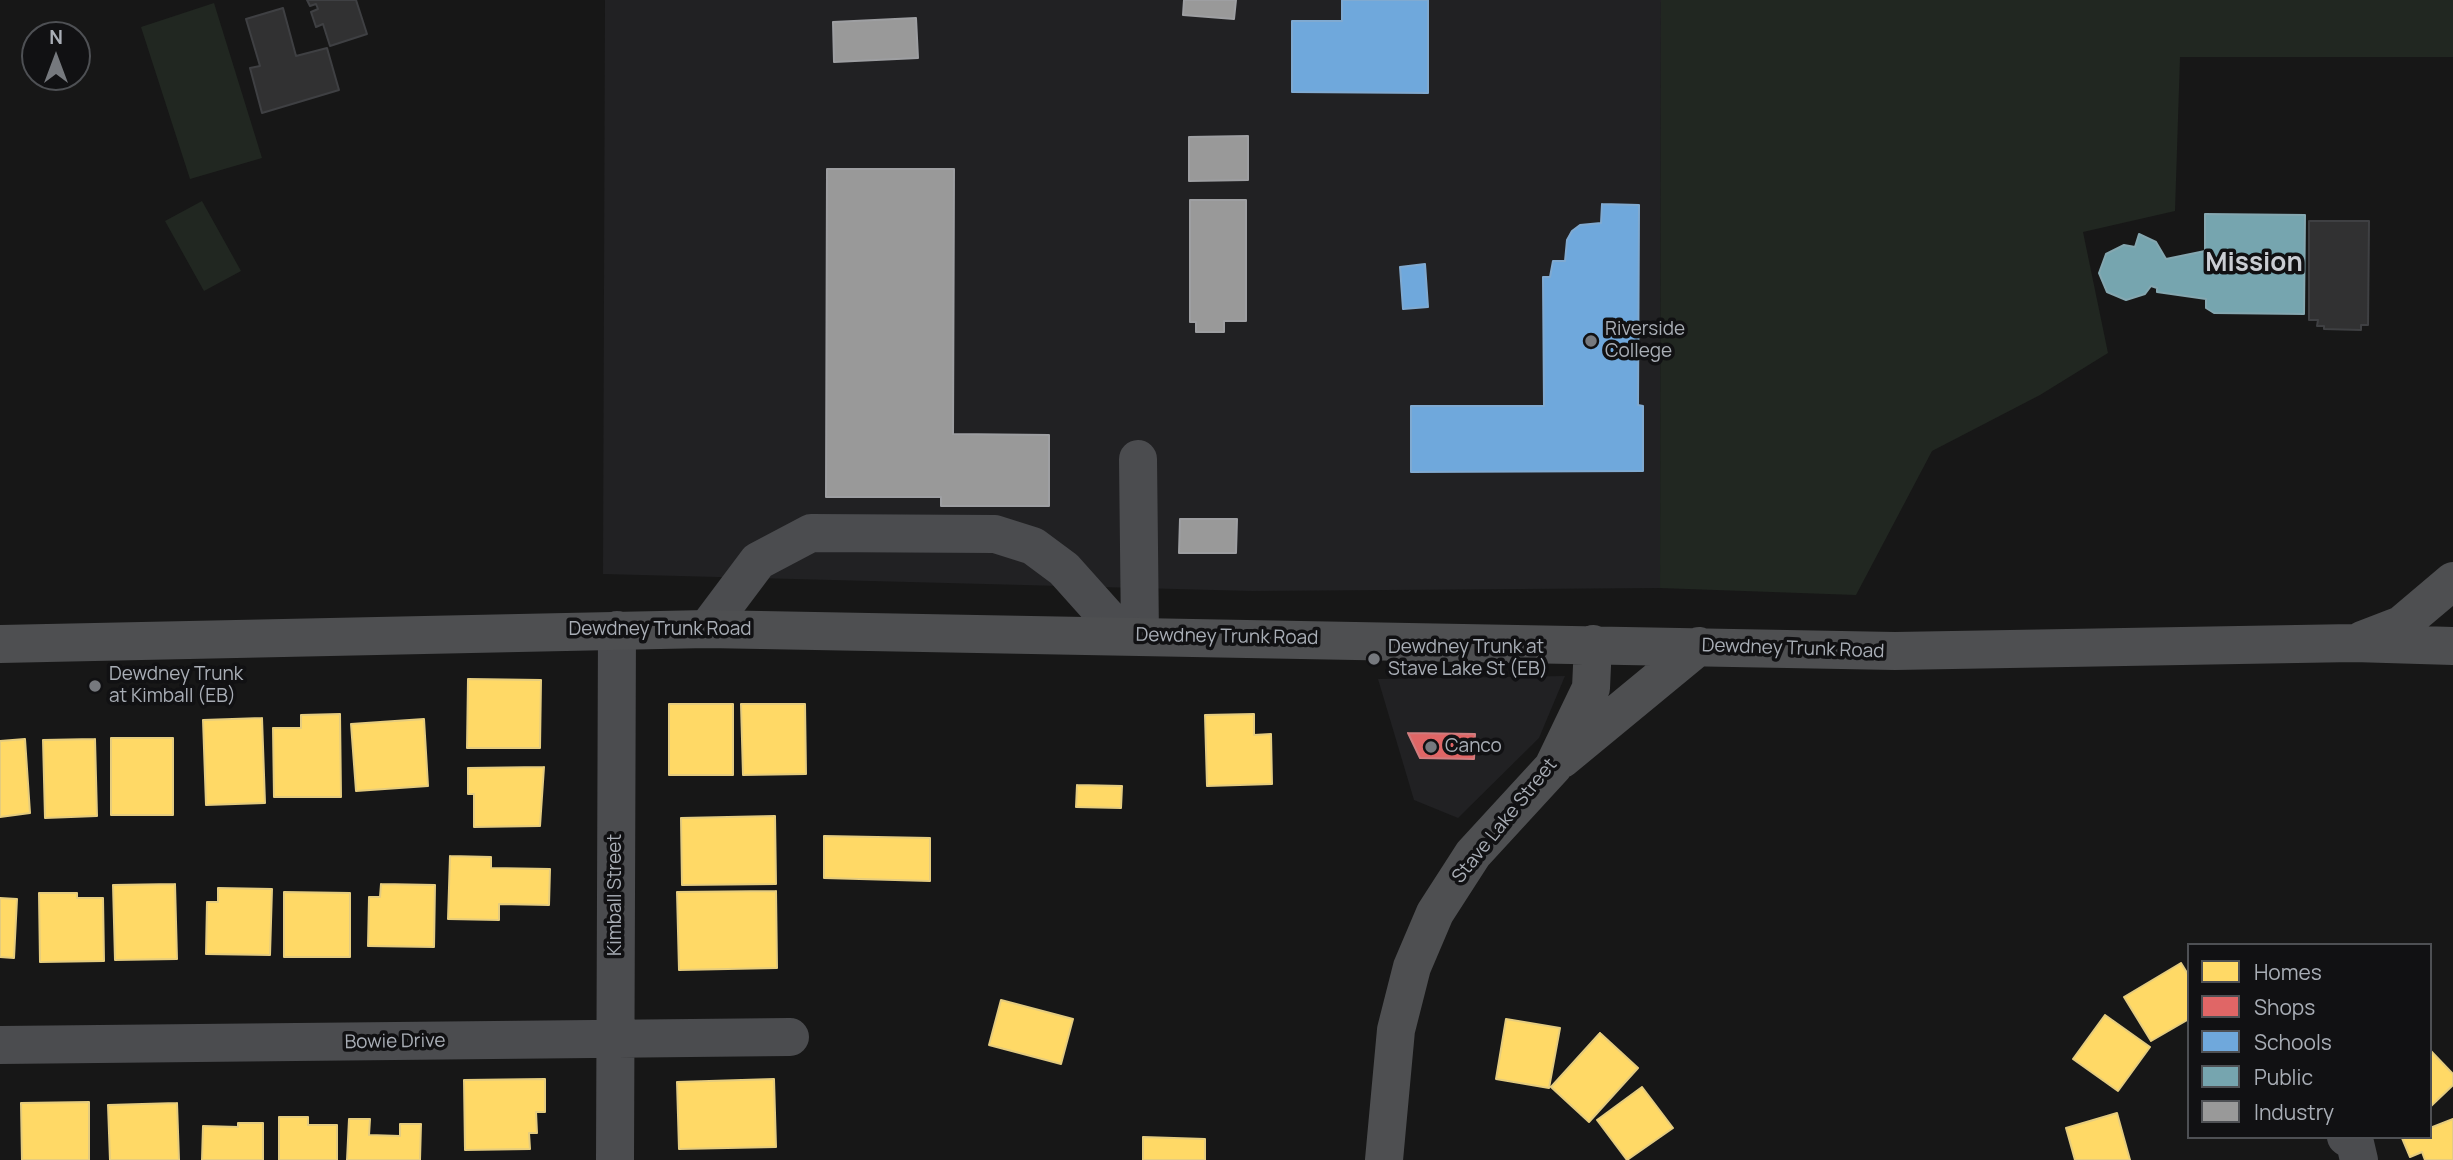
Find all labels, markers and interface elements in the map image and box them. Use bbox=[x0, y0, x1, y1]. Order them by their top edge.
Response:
north arrow bbox=[21, 21, 91, 91]
text: N bbox=[49, 24, 63, 50]
district label: Mission bbox=[2205, 248, 2303, 280]
place label: Riverside College bbox=[1605, 319, 1685, 363]
marker: Riverside College bbox=[1583, 333, 1599, 349]
street label: Dewdney Trunk Road bbox=[569, 619, 751, 641]
street label: Dewdney Trunk Road bbox=[1135, 624, 1319, 650]
street label: Dewdney Trunk Road bbox=[1701, 634, 1885, 664]
place label: Dewdney Trunk at Stave Lake St (EB) bbox=[1388, 637, 1548, 681]
marker: Dewdney Trunk at Stave Lake St (EB) bbox=[1366, 651, 1382, 667]
place label: Dewdney Trunk at Kimball (EB) bbox=[109, 664, 243, 708]
marker: Dewdney Trunk at Kimball (EB) bbox=[87, 678, 103, 694]
place label: Canco bbox=[1445, 736, 1502, 758]
marker: Canco bbox=[1423, 739, 1439, 755]
street label: Stave Lake Street bbox=[1448, 754, 1562, 888]
street label: Kimball Street bbox=[605, 834, 627, 956]
legend bbox=[2187, 943, 2432, 1139]
text: Homes bbox=[2254, 958, 2322, 986]
text: Shops bbox=[2254, 993, 2315, 1021]
text: Schools bbox=[2254, 1028, 2332, 1056]
street label: Bowie Drive bbox=[344, 1030, 446, 1054]
text: Public bbox=[2254, 1063, 2313, 1091]
text: Industry bbox=[2254, 1098, 2334, 1126]

